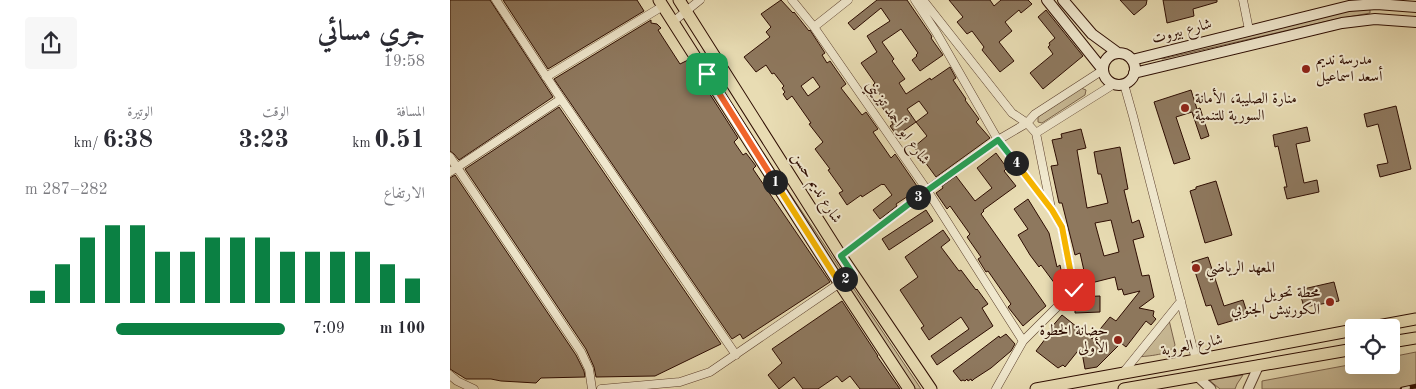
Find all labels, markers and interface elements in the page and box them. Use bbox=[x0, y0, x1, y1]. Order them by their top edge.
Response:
button: share bbox=[25, 17, 77, 69]
street label: شارع بيروت bbox=[1150, 17, 1215, 51]
text: جري مسائي bbox=[317, 19, 425, 47]
pin bbox=[686, 53, 728, 95]
place label: مدرسة نديم أسعد اسماعيل bbox=[1316, 53, 1383, 87]
text: 19:58 bbox=[383, 54, 425, 70]
icon: arrive bbox=[693, 60, 721, 88]
marker: مدرسة نديم أسعد اسماعيل bbox=[1300, 63, 1312, 75]
street label: شارع ابو أحمد تيزيني bbox=[858, 75, 936, 171]
place label: منارة الصليبة، الأمانة السورية للتنمية bbox=[1195, 87, 1297, 124]
marker: منارة الصليبة، الأمانة السورية للتنمية bbox=[1179, 102, 1191, 114]
text: الوتيرة bbox=[127, 105, 153, 119]
text: الوقت bbox=[262, 105, 289, 119]
text: المسافة bbox=[396, 105, 425, 119]
text: 6:38 bbox=[102, 128, 153, 153]
text: 3:23 bbox=[238, 128, 289, 153]
text: 0.51 bbox=[374, 128, 425, 153]
text: /km bbox=[74, 136, 102, 150]
text: km bbox=[352, 136, 374, 150]
street label: شارع نديم حسن bbox=[785, 150, 844, 228]
pin: 4 bbox=[1004, 150, 1028, 176]
text: 4 bbox=[1012, 156, 1021, 170]
pin: 1 bbox=[762, 170, 788, 194]
text: 1 bbox=[771, 175, 780, 189]
text: 282–287 m bbox=[25, 182, 108, 198]
pin: 3 bbox=[906, 184, 930, 210]
text: الارتفاع bbox=[383, 186, 425, 202]
text: 3 bbox=[914, 190, 923, 204]
place label: المعهد الرياضي bbox=[1206, 260, 1275, 281]
marker: المعهد الرياضي bbox=[1190, 262, 1202, 274]
pin: 2 bbox=[832, 266, 858, 292]
pin bbox=[1053, 269, 1095, 311]
text: 2 bbox=[841, 272, 850, 286]
icon: check bbox=[1060, 276, 1088, 304]
place label: محطة تحويل الكورنيش الجنوبي bbox=[1231, 285, 1320, 321]
marker: محطة تحويل الكورنيش الجنوبي bbox=[1324, 296, 1336, 308]
map controls bbox=[1345, 319, 1400, 374]
button: locate bbox=[1345, 319, 1400, 374]
text: 7:09 bbox=[313, 321, 345, 337]
text: 100 m bbox=[380, 321, 425, 337]
place label: حضانة الخطوة الأولى bbox=[1039, 324, 1108, 356]
street label: شارع العروبة bbox=[1160, 333, 1225, 363]
marker: حضانة الخطوة الأولى bbox=[1112, 334, 1124, 346]

